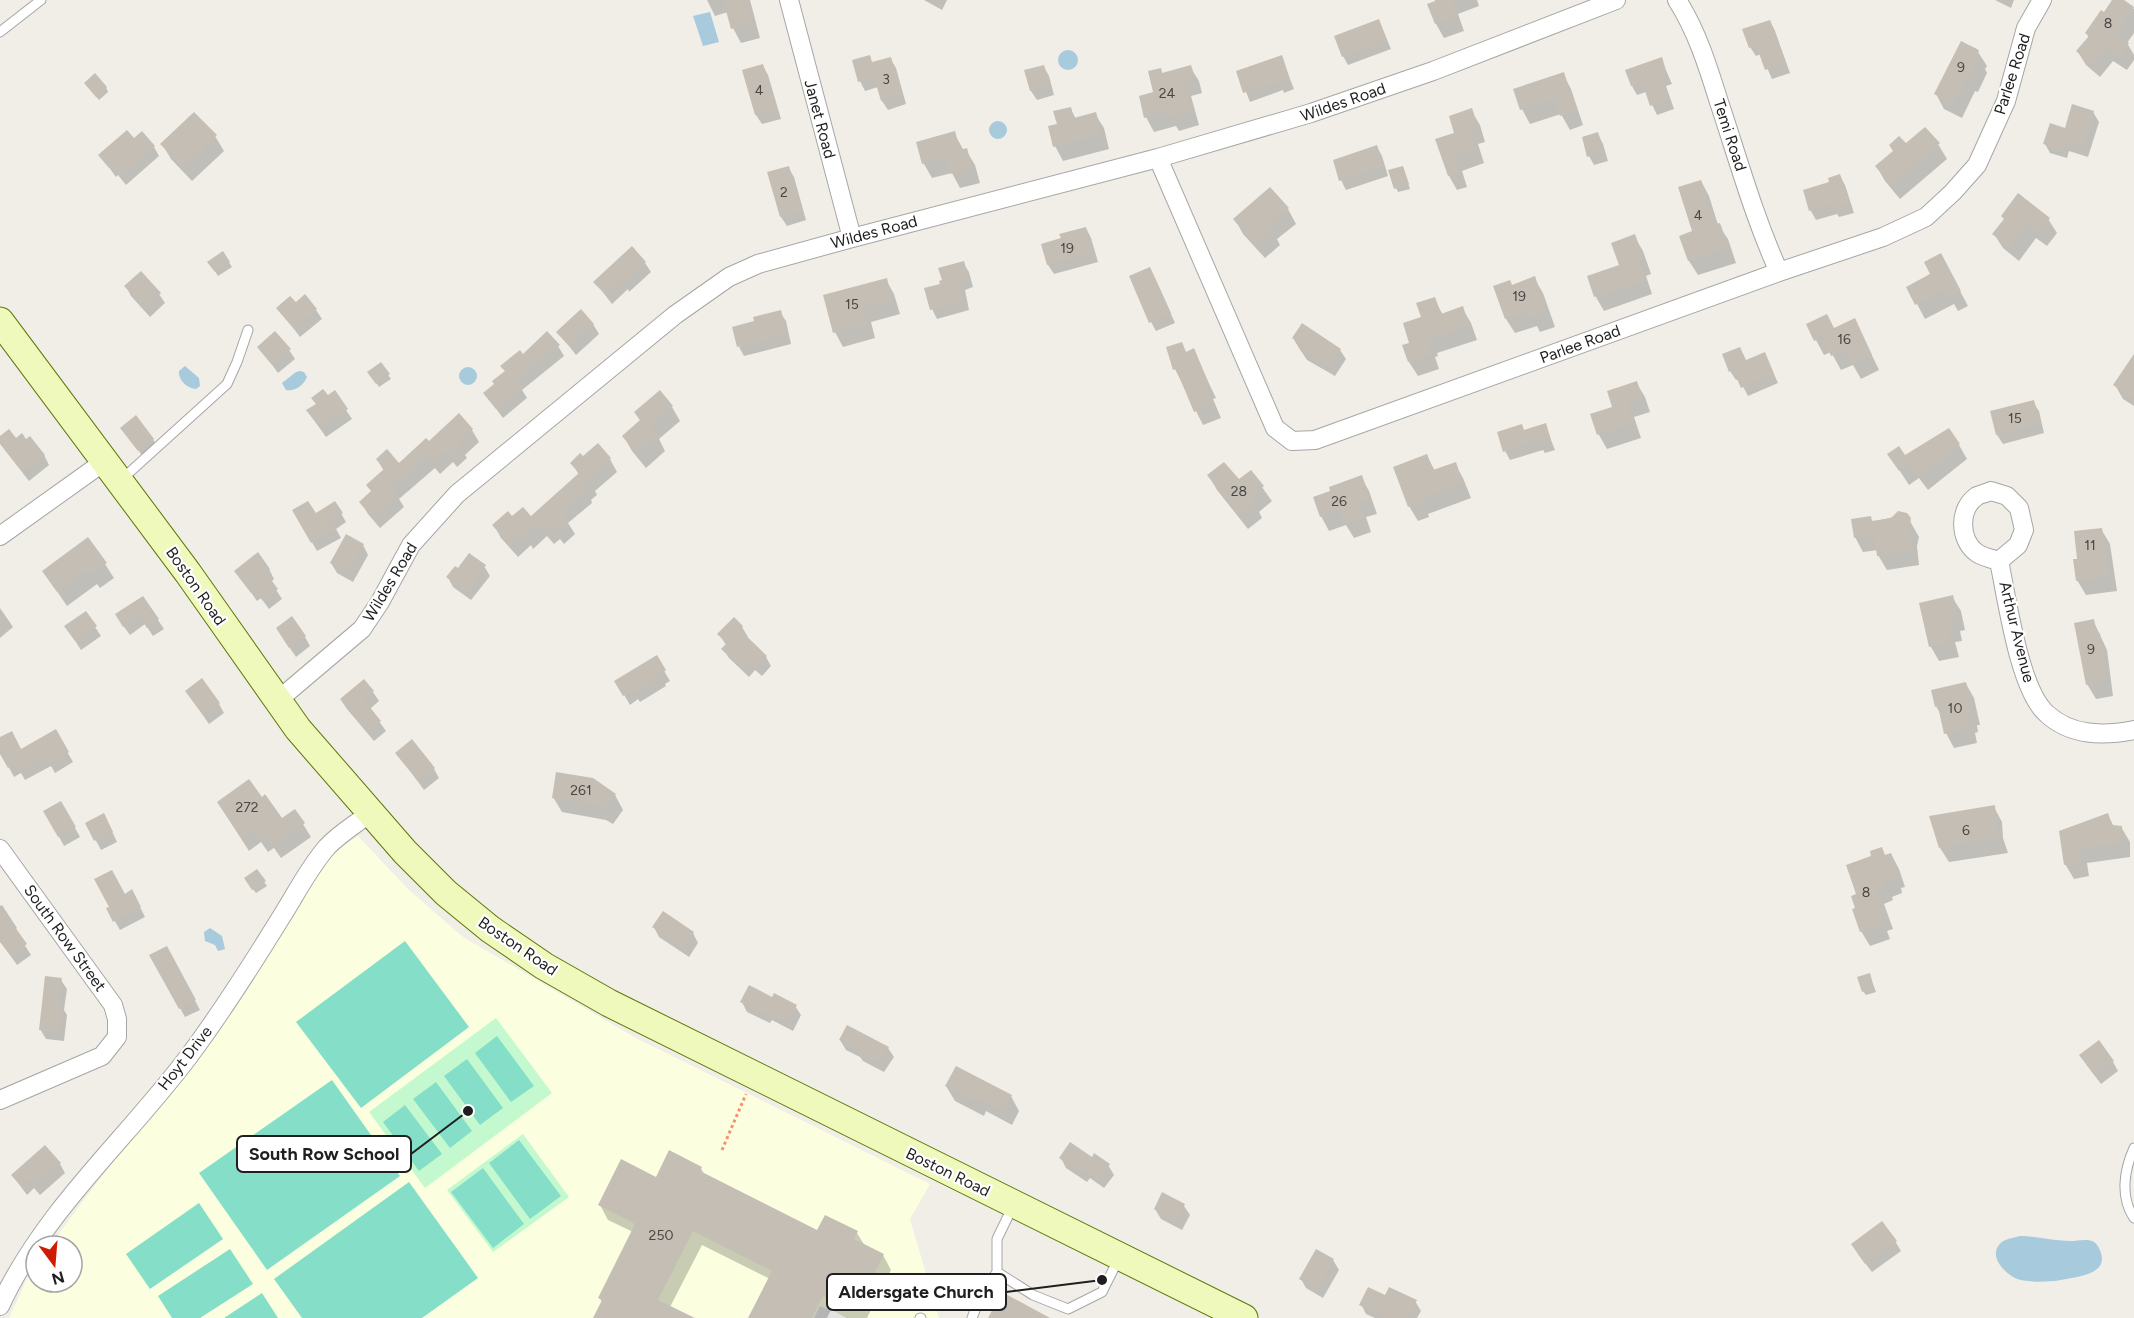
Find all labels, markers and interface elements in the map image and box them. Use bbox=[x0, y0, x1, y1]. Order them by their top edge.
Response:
house number: 8 bbox=[2104, 15, 2112, 32]
street label: Parlee Road bbox=[1990, 31, 2034, 117]
house number: 9 bbox=[1957, 59, 1965, 76]
house number: 3 bbox=[882, 71, 890, 88]
street label: Janet Road bbox=[800, 77, 840, 161]
street label: Wildes Road bbox=[1298, 79, 1388, 125]
house number: 4 bbox=[755, 82, 764, 99]
house number: 24 bbox=[1159, 85, 1176, 102]
street label: Temi Road bbox=[1709, 97, 1751, 173]
house number: 2 bbox=[780, 184, 788, 201]
house number: 4 bbox=[1694, 207, 1703, 224]
street label: Wildes Road bbox=[829, 211, 919, 253]
house number: 19 bbox=[1060, 240, 1074, 257]
house number: 19 bbox=[1512, 288, 1526, 305]
house number: 15 bbox=[845, 296, 859, 313]
street label: Parlee Road bbox=[1537, 321, 1623, 367]
house number: 16 bbox=[1837, 331, 1851, 348]
house number: 15 bbox=[2008, 410, 2022, 427]
house number: 28 bbox=[1231, 483, 1247, 500]
house number: 26 bbox=[1331, 493, 1347, 510]
house number: 11 bbox=[2084, 537, 2096, 554]
street label: Wildes Road bbox=[359, 539, 421, 625]
street label: Boston Road bbox=[162, 543, 230, 629]
street label: Arthur Avenue bbox=[1995, 579, 2039, 685]
house number: 9 bbox=[2087, 641, 2095, 658]
house number: 10 bbox=[1948, 700, 1962, 717]
house number: 261 bbox=[570, 782, 592, 799]
house number: 272 bbox=[235, 799, 259, 816]
house number: 6 bbox=[1962, 822, 1970, 839]
street label: South Row Street bbox=[20, 881, 110, 995]
house number: 8 bbox=[1862, 884, 1870, 901]
street label: Boston Road bbox=[475, 913, 561, 979]
street label: Hoyt Drive bbox=[154, 1022, 216, 1094]
callout: South Row School bbox=[237, 1136, 411, 1172]
text: South Row School bbox=[249, 1143, 399, 1165]
street label: Boston Road bbox=[903, 1143, 993, 1201]
house number: 250 bbox=[649, 1227, 673, 1244]
north arrow bbox=[24, 1234, 84, 1294]
text: N bbox=[49, 1267, 67, 1289]
callout: Aldersgate Church bbox=[827, 1274, 1006, 1310]
text: Aldersgate Church bbox=[838, 1281, 994, 1303]

